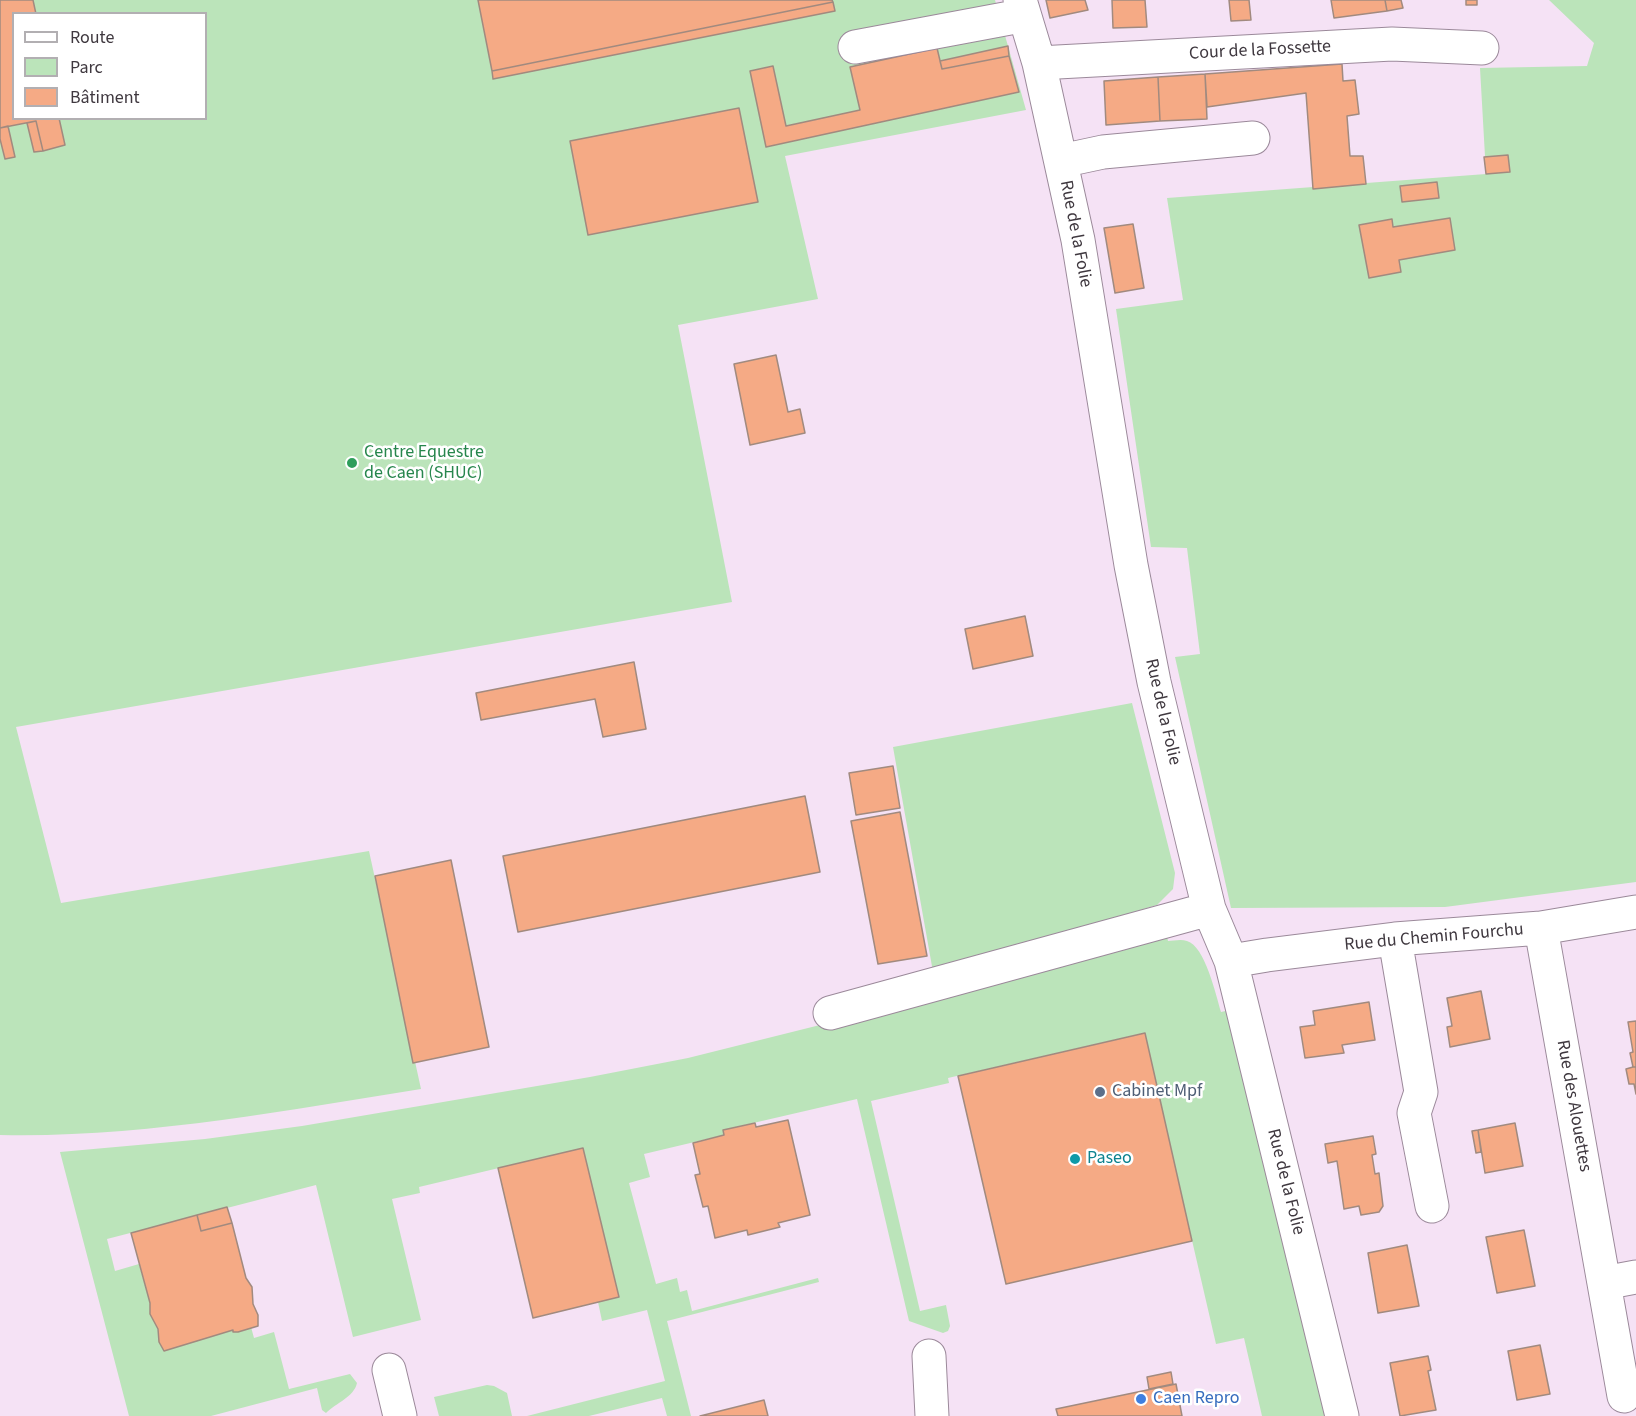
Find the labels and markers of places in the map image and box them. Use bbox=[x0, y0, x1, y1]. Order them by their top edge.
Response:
place label: Centre Equestre de Caen (SHUC) bbox=[364, 442, 484, 484]
marker: Centre Equestre de Caen (SHUC) bbox=[345, 456, 359, 470]
place label: Cabinet Mpf bbox=[1112, 1081, 1202, 1103]
marker: Cabinet Mpf bbox=[1093, 1085, 1107, 1099]
place label: Paseo bbox=[1087, 1148, 1132, 1170]
marker: Paseo bbox=[1068, 1152, 1082, 1166]
place label: Caen Repro bbox=[1153, 1388, 1240, 1410]
marker: Caen Repro bbox=[1134, 1392, 1148, 1406]

